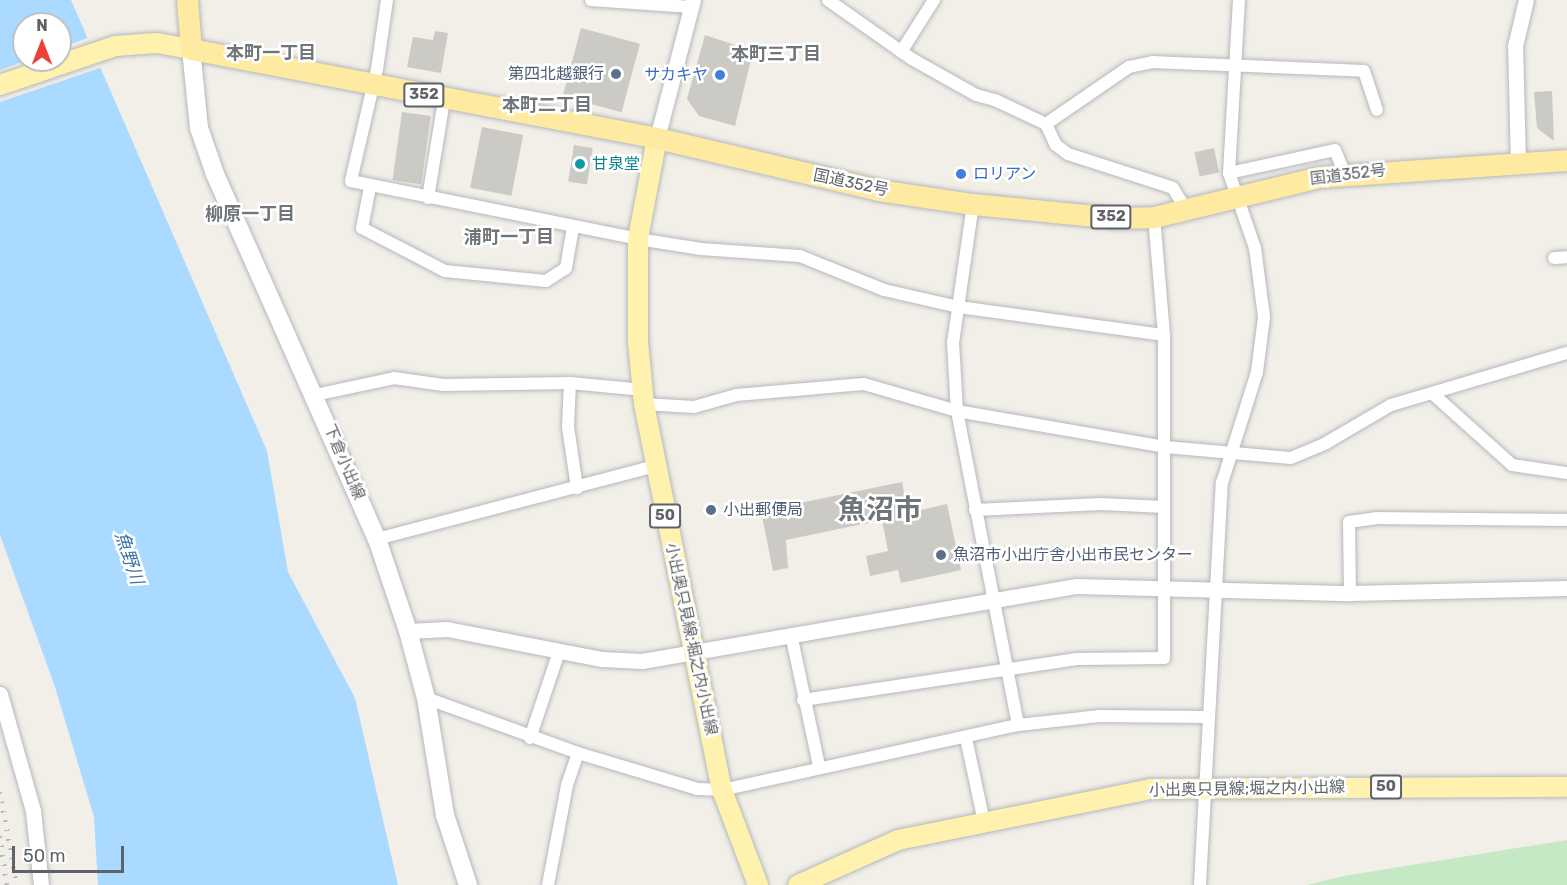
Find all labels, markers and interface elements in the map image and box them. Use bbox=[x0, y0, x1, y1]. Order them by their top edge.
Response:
north arrow bbox=[12, 12, 72, 72]
text: N bbox=[36, 16, 48, 35]
district label: 本町一丁目 bbox=[226, 42, 316, 64]
district label: 本町三丁目 bbox=[731, 43, 821, 65]
place label: 第四北越銀行 bbox=[508, 64, 604, 84]
place label: サカキヤ bbox=[644, 65, 708, 85]
marker: 第四北越銀行 bbox=[609, 67, 623, 81]
marker: サカキヤ bbox=[713, 68, 727, 82]
road number: 352 bbox=[403, 83, 445, 107]
district label: 本町二丁目 bbox=[502, 94, 592, 116]
place label: 甘泉堂 bbox=[592, 154, 640, 174]
marker: 甘泉堂 bbox=[573, 157, 587, 171]
street label: 国道352号 bbox=[1309, 161, 1387, 189]
place label: ロリアン bbox=[973, 164, 1037, 184]
street label: 国道352号 bbox=[812, 166, 890, 200]
marker: ロリアン bbox=[954, 167, 968, 181]
district label: 柳原一丁目 bbox=[205, 203, 295, 225]
road number: 352 bbox=[1090, 205, 1132, 229]
district label: 浦町一丁目 bbox=[464, 226, 554, 248]
street label: 下倉小出線 bbox=[320, 421, 368, 503]
district label: 魚沼市 bbox=[838, 493, 922, 527]
place label: 小出郵便局 bbox=[723, 500, 803, 520]
marker: 小出郵便局 bbox=[704, 503, 718, 517]
road number: 50 bbox=[648, 504, 682, 528]
water label: 魚野川 bbox=[110, 529, 148, 587]
street label: 小出奥只見線;堀之内小出線 bbox=[661, 541, 721, 737]
place label: 魚沼市小出庁舎小出市民センター bbox=[953, 545, 1193, 565]
marker: 魚沼市小出庁舎小出市民センター bbox=[934, 548, 948, 562]
road number: 50 bbox=[1370, 775, 1402, 799]
street label: 小出奥只見線;堀之内小出線 bbox=[1149, 778, 1345, 800]
scale bar bbox=[15, 834, 128, 872]
text: 50 m bbox=[23, 845, 66, 867]

